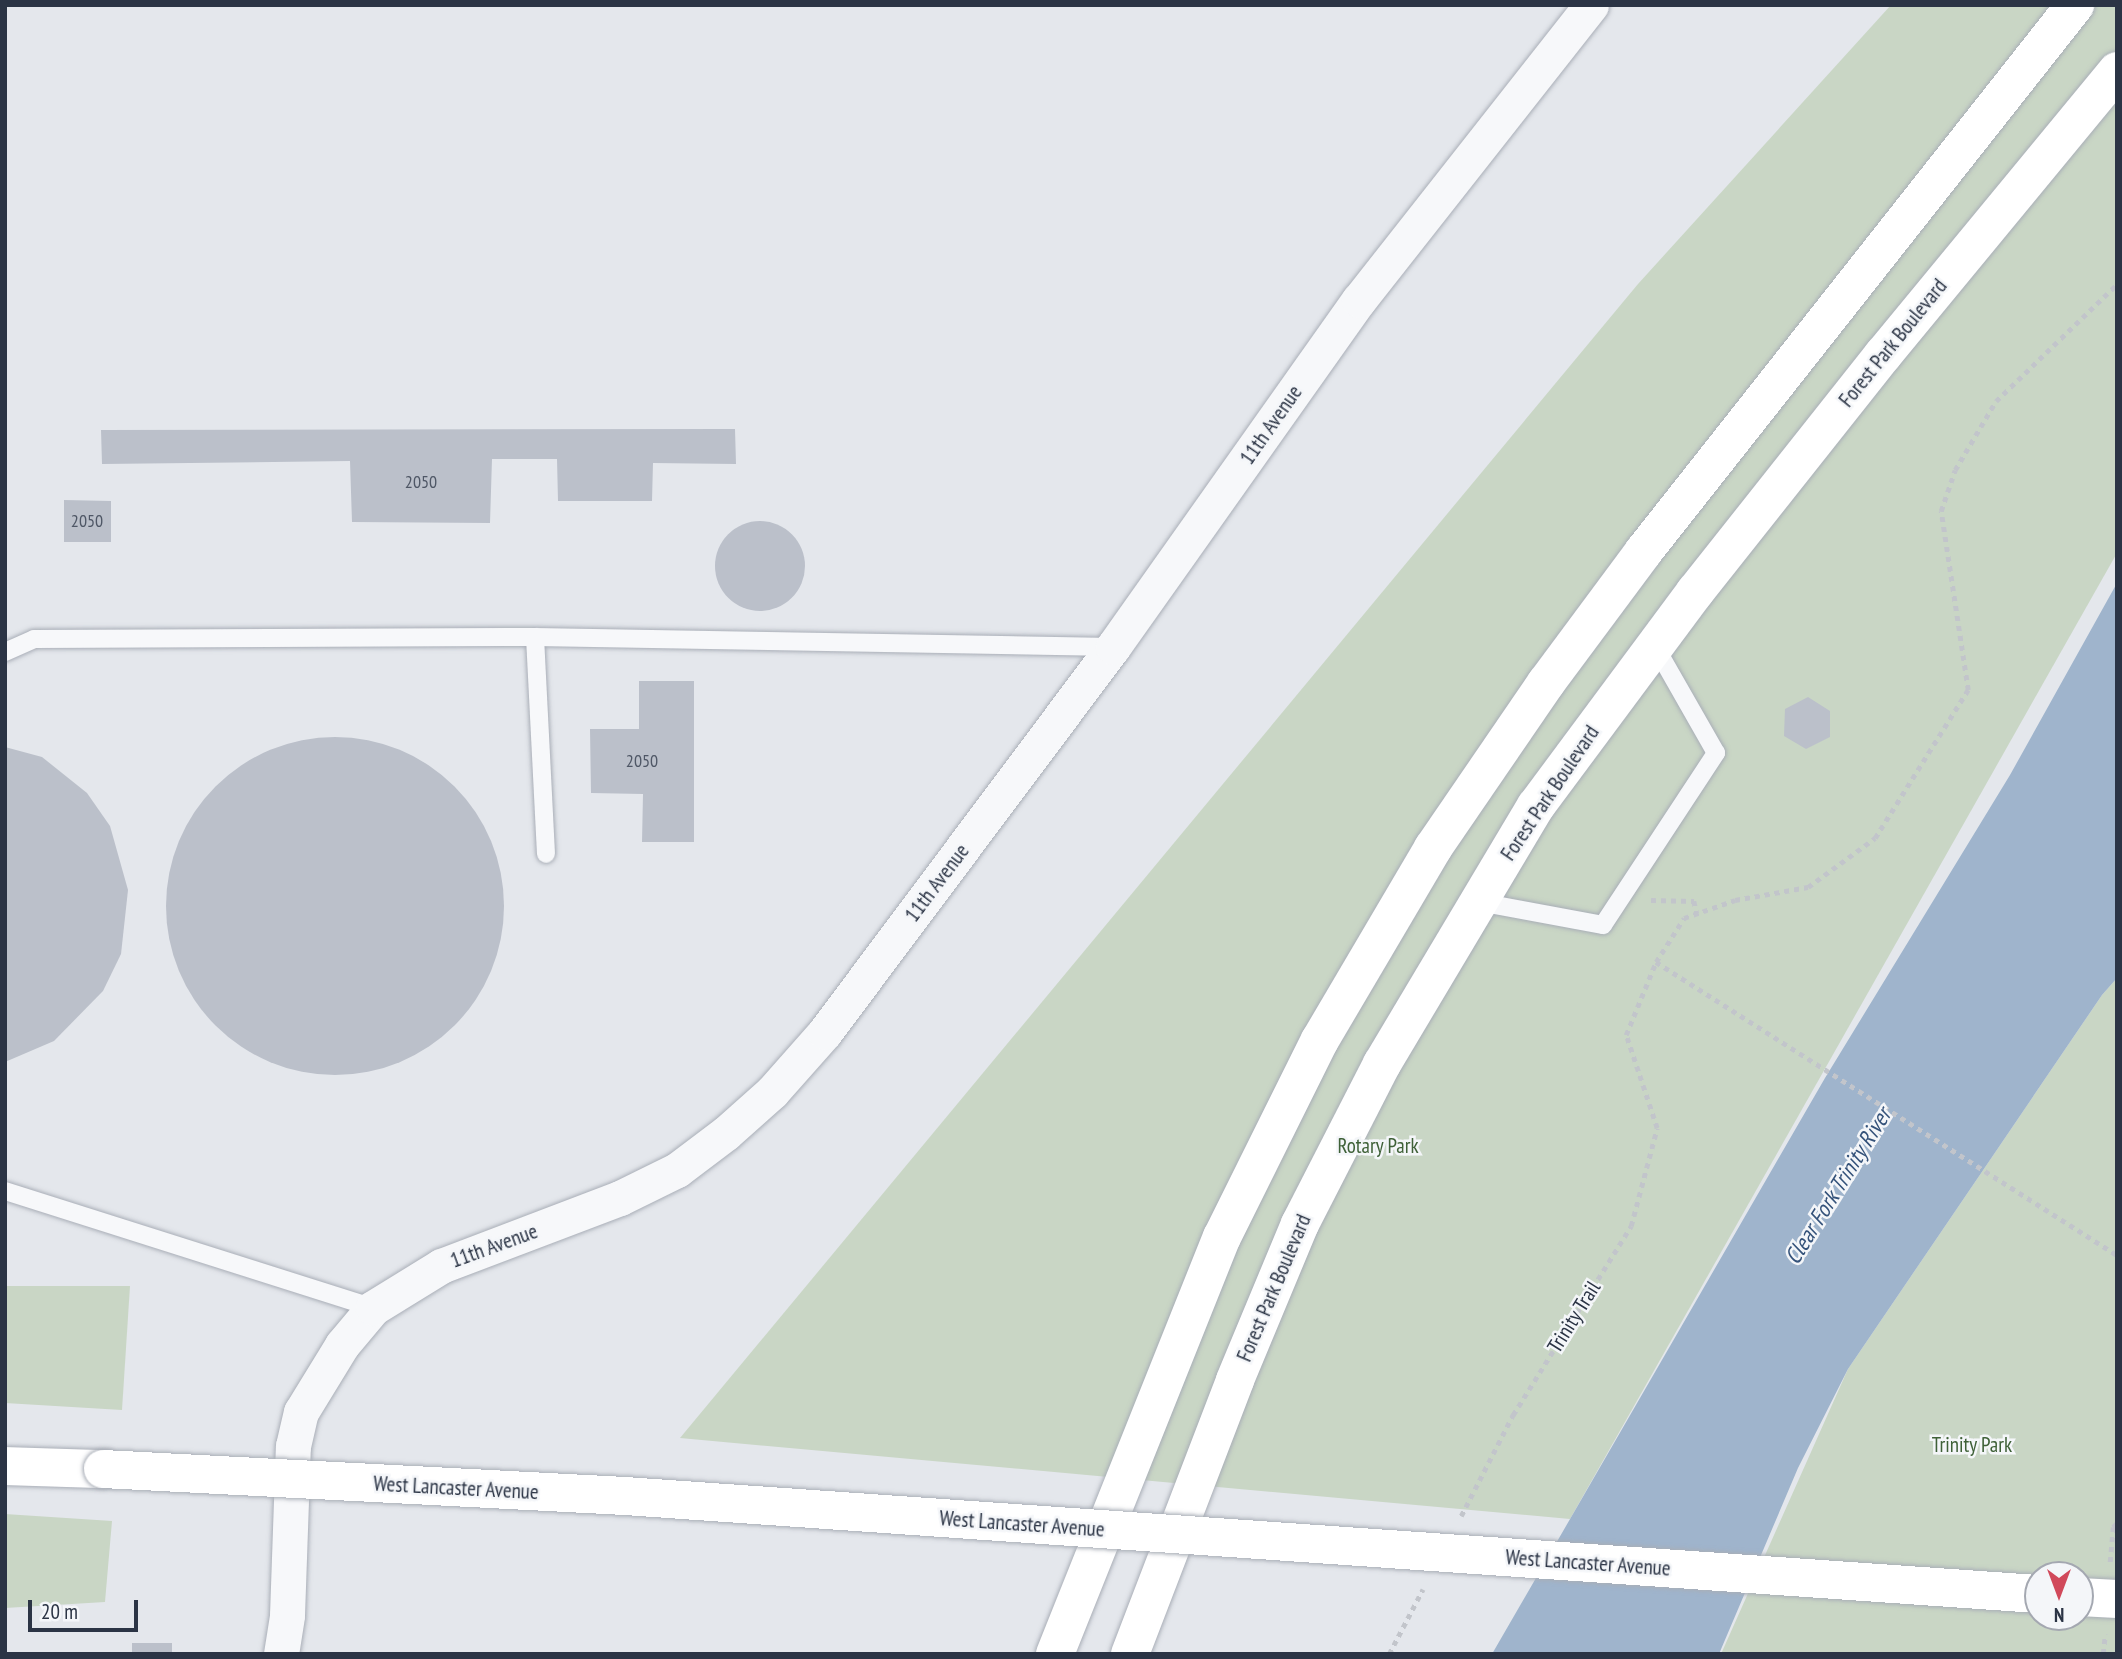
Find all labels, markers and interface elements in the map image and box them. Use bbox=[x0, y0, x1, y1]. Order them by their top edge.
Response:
street label: Forest Park Boulevard bbox=[1834, 274, 1952, 412]
street label: 11th Avenue bbox=[1234, 380, 1308, 470]
house number: 2050 bbox=[405, 471, 437, 493]
house number: 2050 bbox=[71, 510, 103, 532]
street label: Forest Park Boulevard bbox=[1495, 721, 1605, 865]
house number: 2050 bbox=[626, 750, 658, 772]
street label: 11th Avenue bbox=[899, 839, 975, 927]
water label: Clear Fork Trinity River bbox=[1778, 1102, 1898, 1270]
park label: Rotary Park bbox=[1337, 1133, 1419, 1159]
street label: Forest Park Boulevard bbox=[1232, 1210, 1316, 1366]
street label: 11th Avenue bbox=[447, 1219, 541, 1273]
street label: Trinity Trail bbox=[1542, 1276, 1606, 1358]
park label: Trinity Park bbox=[1932, 1432, 2012, 1458]
street label: West Lancaster Avenue bbox=[372, 1471, 540, 1505]
street label: West Lancaster Avenue bbox=[938, 1506, 1106, 1542]
street label: West Lancaster Avenue bbox=[1504, 1545, 1672, 1581]
north arrow bbox=[2024, 1561, 2094, 1631]
scale bar bbox=[32, 1586, 142, 1630]
text: 20 m bbox=[41, 1598, 78, 1625]
text: N bbox=[2054, 1603, 2064, 1627]

